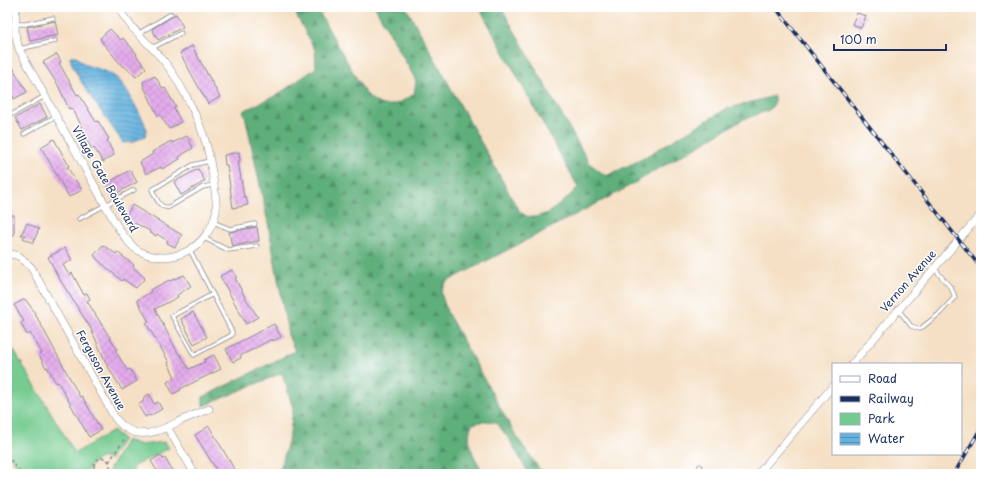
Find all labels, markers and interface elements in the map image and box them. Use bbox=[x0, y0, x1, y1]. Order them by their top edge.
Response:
scale bar bbox=[834, 26, 946, 52]
text: 100 m bbox=[840, 30, 877, 48]
street label: Village Gate Boulevard bbox=[68, 122, 143, 235]
street label: Vernon Avenue bbox=[876, 246, 940, 316]
street label: Ferguson Avenue bbox=[72, 326, 131, 413]
legend bbox=[832, 363, 962, 455]
text: Road bbox=[868, 369, 897, 387]
text: Railway bbox=[868, 389, 914, 407]
text: Park bbox=[868, 409, 895, 427]
text: Water bbox=[868, 429, 905, 447]

